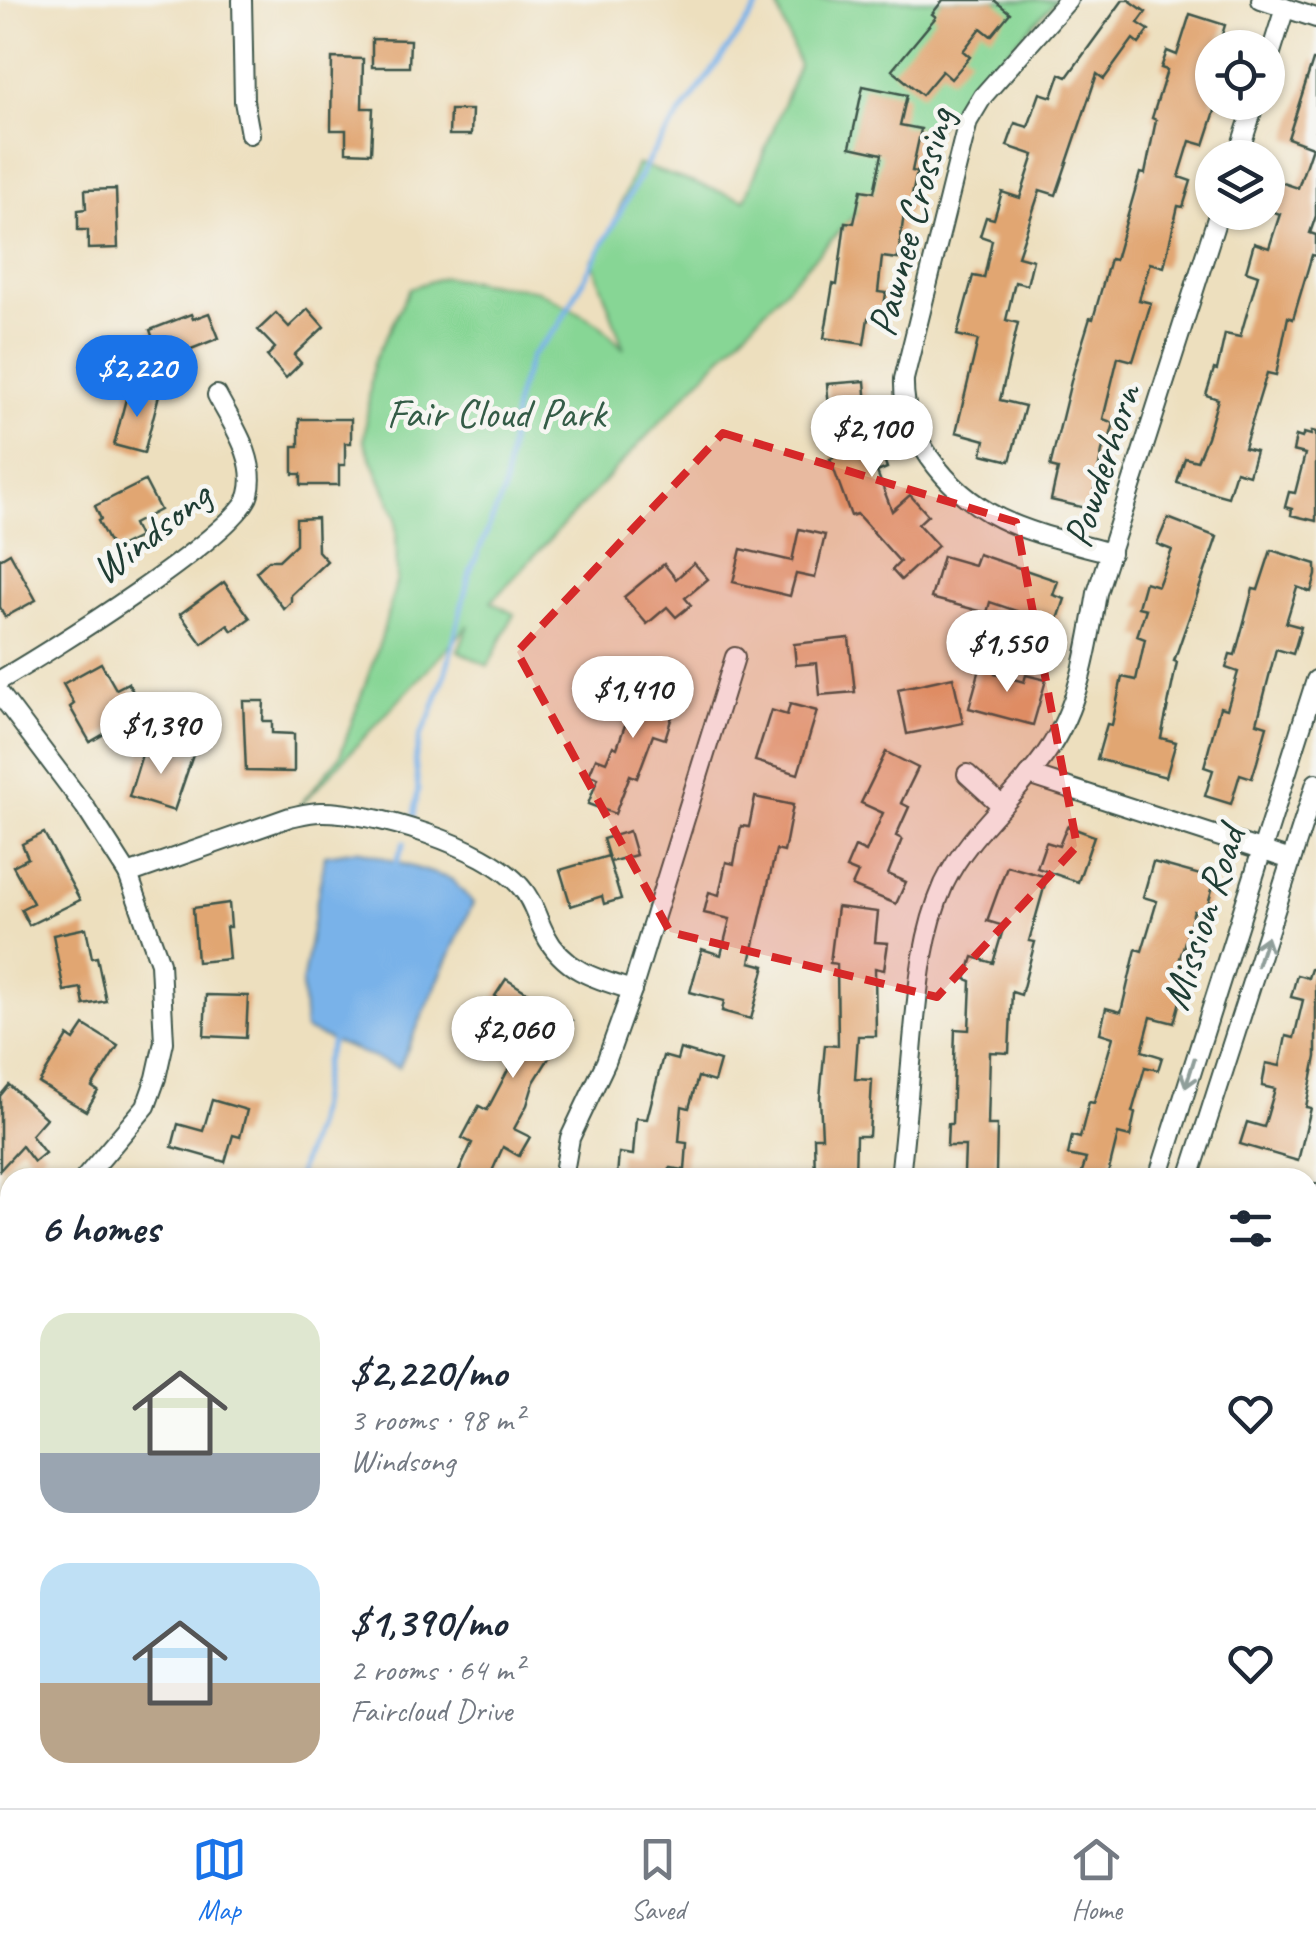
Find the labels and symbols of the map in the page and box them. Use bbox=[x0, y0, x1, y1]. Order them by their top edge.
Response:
street label: Pawnee Crossing bbox=[855, 100, 967, 342]
pin: $2,220 bbox=[56, 335, 218, 420]
street label: Powderhorn bbox=[1051, 376, 1154, 554]
park label: Fair Cloud Park bbox=[386, 387, 608, 440]
pin: $2,100 bbox=[791, 395, 953, 480]
street label: Windsong bbox=[80, 468, 224, 596]
pin: $1,550 bbox=[926, 610, 1088, 695]
pin: $1,410 bbox=[552, 656, 714, 741]
pin: $1,390 bbox=[80, 692, 242, 777]
street label: Mission Road bbox=[1149, 814, 1259, 1016]
one-way arrow bbox=[1254, 936, 1272, 968]
pin: $2,060 bbox=[432, 996, 594, 1081]
one-way arrow bbox=[1180, 1056, 1198, 1088]

